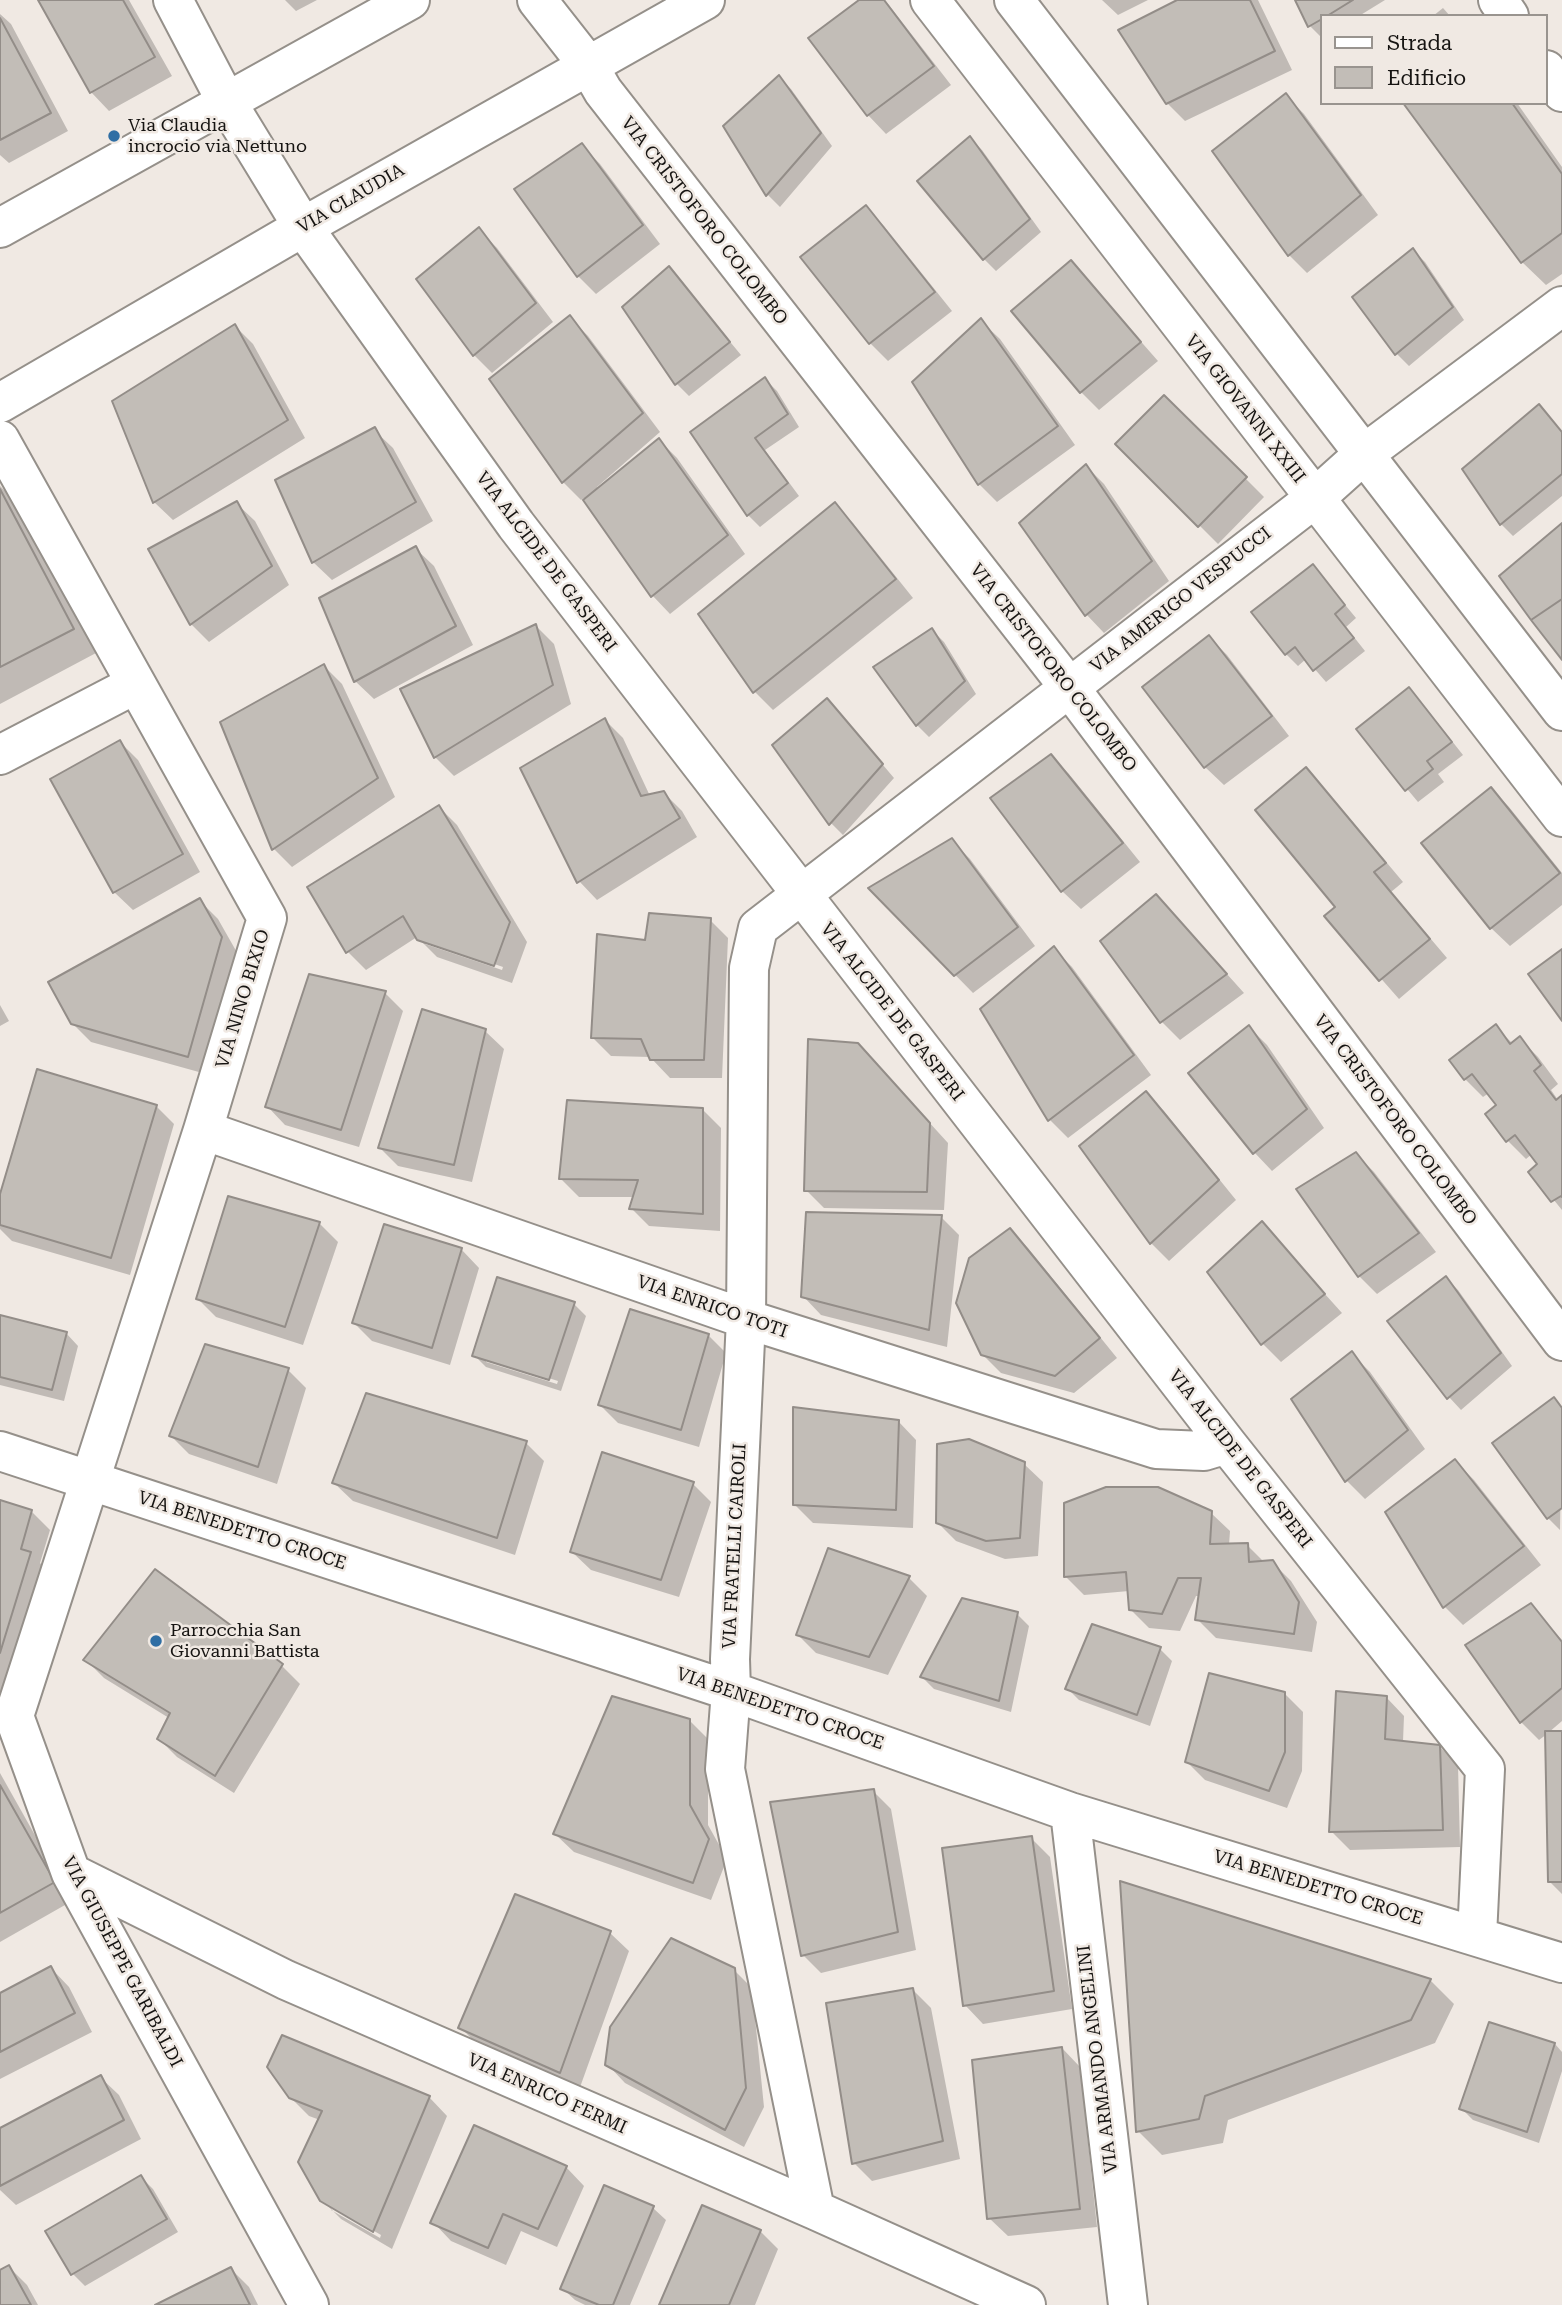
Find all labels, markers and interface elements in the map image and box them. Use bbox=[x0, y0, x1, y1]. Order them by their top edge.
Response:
legend bbox=[1320, 14, 1548, 105]
text: Strada bbox=[1387, 31, 1452, 55]
text: Edificio bbox=[1387, 66, 1466, 90]
street label: VIA CRISTOFORO COLOMBO bbox=[616, 113, 792, 329]
place label: Via Claudia incrocio via Nettuno bbox=[128, 115, 307, 158]
marker: Via Claudia incrocio via Nettuno bbox=[106, 128, 122, 144]
street label: VIA CLAUDIA bbox=[294, 160, 408, 238]
street label: VIA GIOVANNI XXIII bbox=[1180, 331, 1310, 487]
street label: VIA ALCIDE DE GASPERI bbox=[471, 468, 621, 656]
street label: VIA AMERIGO VESPUCCI bbox=[1086, 523, 1276, 677]
street label: VIA CRISTOFORO COLOMBO bbox=[965, 560, 1141, 776]
street label: VIA ALCIDE DE GASPERI bbox=[816, 919, 968, 1105]
street label: VIA NINO BIXIO bbox=[212, 927, 274, 1071]
street label: VIA CRISTOFORO COLOMBO bbox=[1309, 1011, 1481, 1229]
street label: VIA ENRICO TOTI bbox=[634, 1271, 790, 1343]
street label: VIA ALCIDE DE GASPERI bbox=[1164, 1366, 1316, 1552]
street label: VIA FRATELLI CAIROLI bbox=[719, 1443, 751, 1649]
street label: VIA BENEDETTO CROCE bbox=[135, 1487, 349, 1575]
place label: Parrocchia San Giovanni Battista bbox=[170, 1620, 320, 1662]
marker: Parrocchia San Giovanni Battista bbox=[148, 1633, 164, 1649]
street label: VIA BENEDETTO CROCE bbox=[673, 1663, 887, 1755]
street label: VIA BENEDETTO CROCE bbox=[1211, 1846, 1425, 1930]
street label: VIA GIUSEPPE GARIBALDI bbox=[57, 1853, 187, 2071]
street label: VIA ARMANDO ANGELINI bbox=[1073, 1944, 1123, 2174]
street label: VIA ENRICO FERMI bbox=[464, 2049, 630, 2139]

